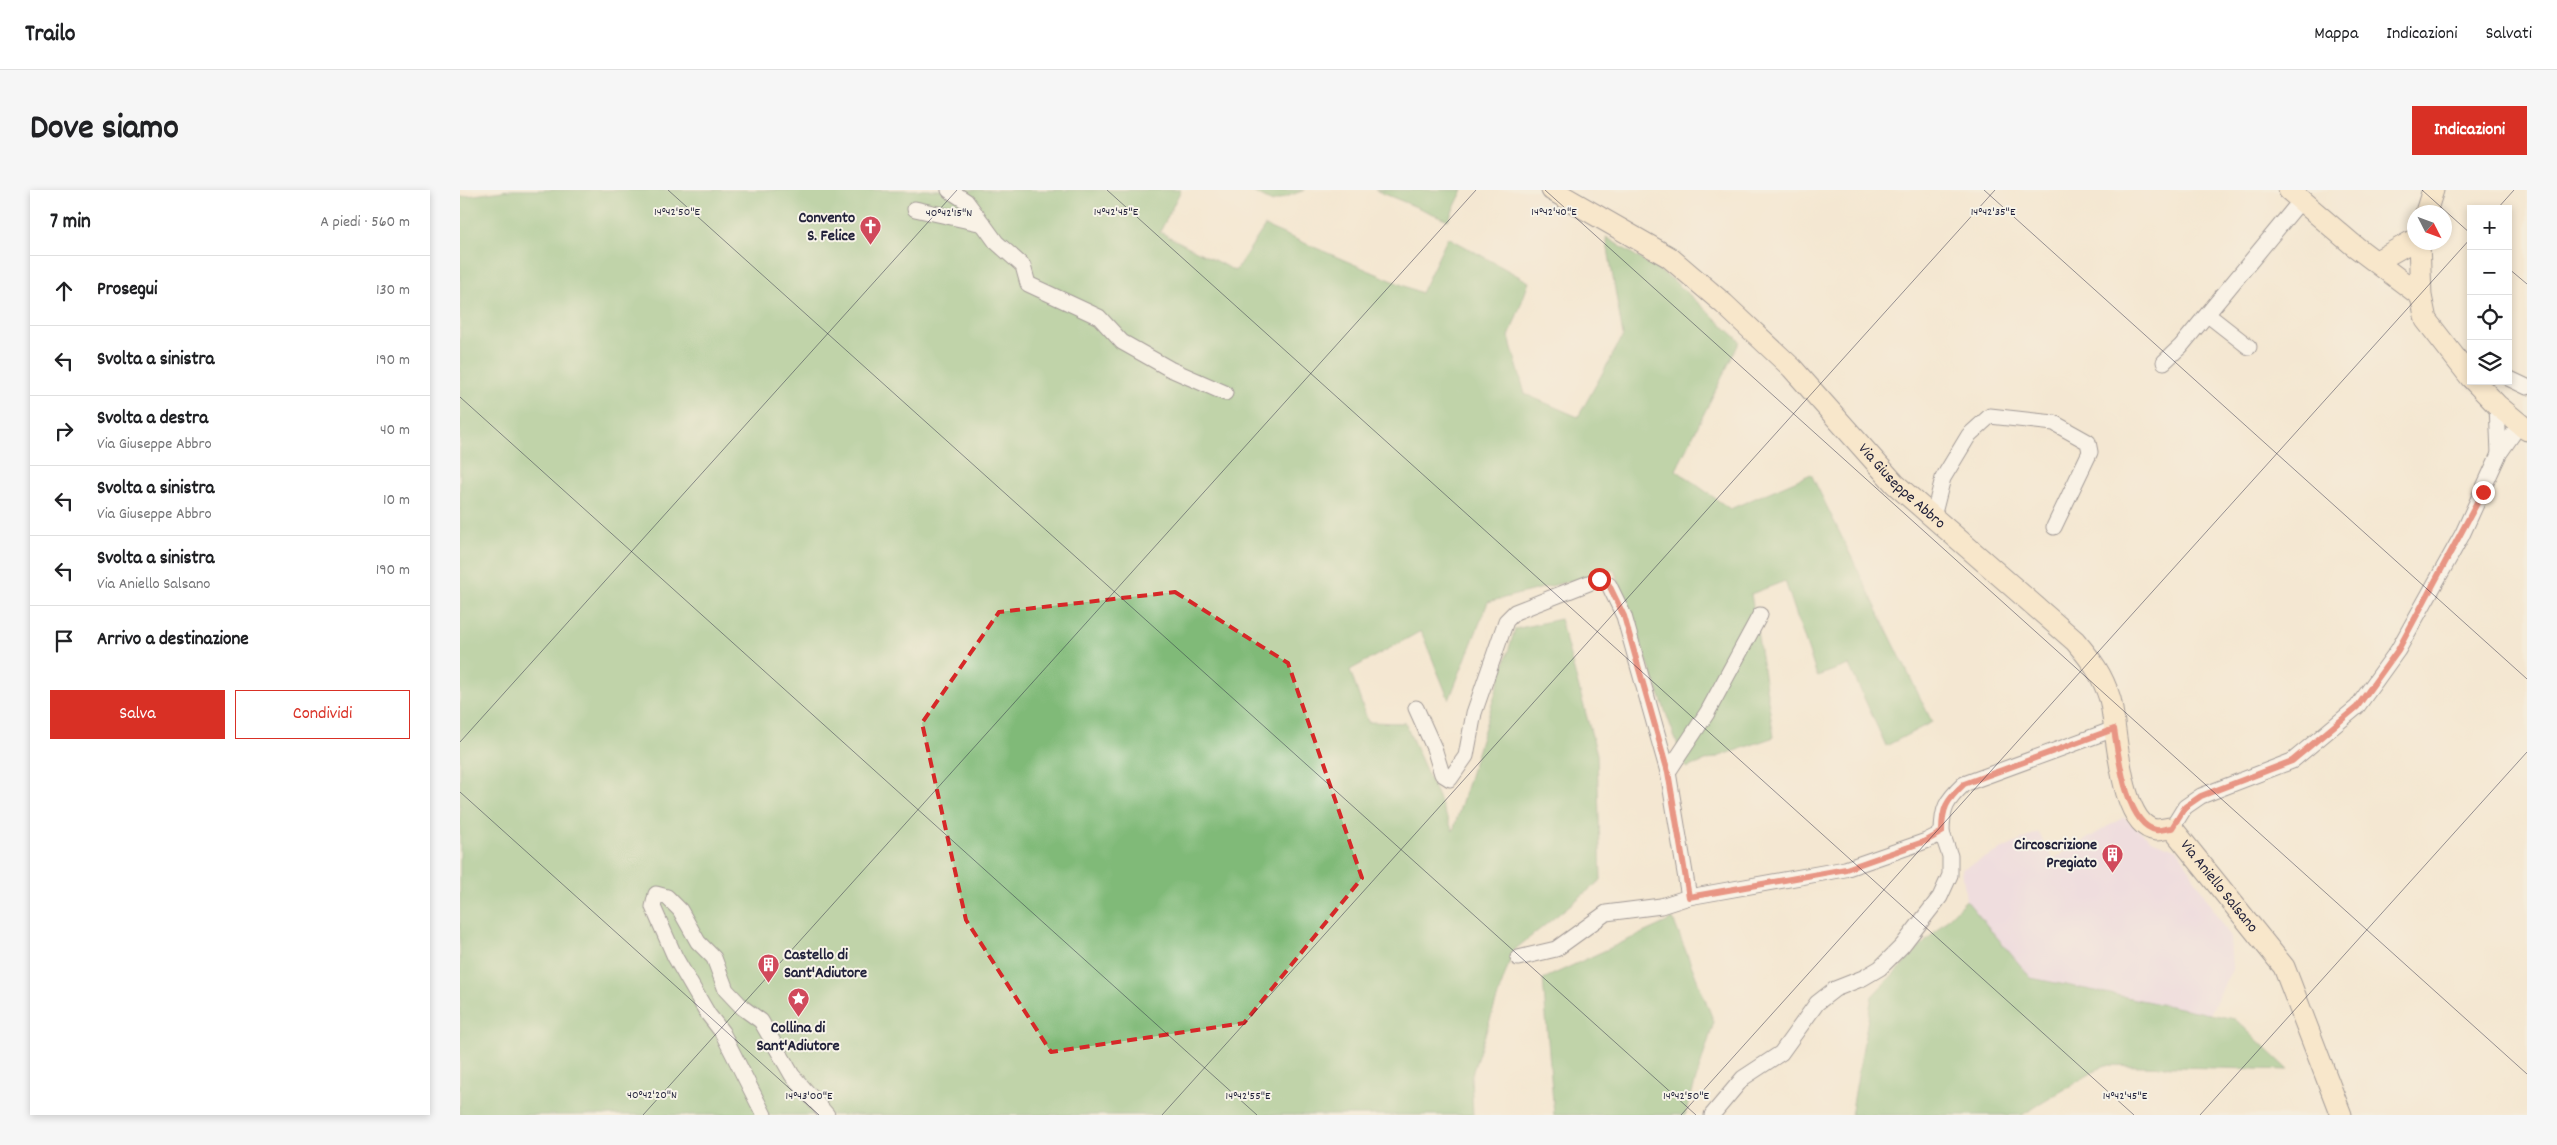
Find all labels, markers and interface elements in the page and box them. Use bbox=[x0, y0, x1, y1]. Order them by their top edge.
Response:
text: Trailo bbox=[25, 18, 76, 52]
text: Mappa bbox=[2314, 22, 2358, 47]
text: Indicazioni bbox=[2386, 22, 2457, 47]
text: Salvati bbox=[2485, 22, 2532, 47]
text: Dove siamo bbox=[30, 105, 179, 155]
button: Indicazioni bbox=[2412, 106, 2527, 155]
text: 14°42'50"E bbox=[654, 204, 700, 221]
text: 14°42'45"E bbox=[1094, 204, 1139, 221]
text: 14°42'40"E bbox=[1531, 204, 1577, 221]
text: 14°42'35"E bbox=[1971, 204, 2016, 221]
text: 40°42'15"N bbox=[926, 205, 972, 222]
north arrow bbox=[2407, 205, 2452, 250]
map controls bbox=[2467, 205, 2512, 385]
button: + bbox=[2467, 205, 2512, 250]
place label: Convento S. Felice bbox=[798, 207, 855, 248]
text: 7 min bbox=[50, 208, 91, 238]
text: A piedi · 560 m bbox=[320, 211, 410, 234]
church icon: Convento S. Felice bbox=[859, 215, 883, 246]
button: − bbox=[2467, 250, 2512, 295]
icon: ahead bbox=[50, 277, 78, 305]
text: Prosegui bbox=[97, 277, 157, 304]
text: 130 m bbox=[376, 279, 410, 302]
button: locate bbox=[2467, 295, 2512, 340]
button: layers bbox=[2467, 340, 2512, 385]
icon: left bbox=[50, 347, 78, 375]
text: Svolta a sinistra bbox=[97, 347, 215, 374]
text: 190 m bbox=[376, 349, 410, 372]
text: Svolta a destra bbox=[97, 406, 208, 433]
icon: right bbox=[50, 417, 78, 445]
text: 40 m bbox=[380, 419, 410, 442]
text: Via Giuseppe Abbro bbox=[97, 433, 212, 456]
street label: Via Giuseppe Abbro bbox=[1853, 438, 1951, 535]
text: Svolta a sinistra bbox=[97, 476, 215, 503]
route end bbox=[2472, 481, 2495, 504]
icon: left bbox=[50, 487, 78, 515]
text: 10 m bbox=[383, 489, 410, 512]
text: Via Giuseppe Abbro bbox=[97, 503, 212, 526]
text: Svolta a sinistra bbox=[97, 546, 215, 573]
icon: left bbox=[50, 557, 78, 585]
text: 190 m bbox=[376, 559, 410, 582]
route start bbox=[1588, 568, 1611, 591]
text: Via Aniello Salsano bbox=[97, 573, 210, 596]
icon: arrive bbox=[50, 627, 78, 655]
text: Arrivo a destinazione bbox=[97, 627, 249, 654]
button: Salva bbox=[50, 690, 225, 739]
button: Condividi bbox=[235, 690, 410, 739]
place label: Circoscrizione Pregiato bbox=[2014, 834, 2097, 875]
street label: Via Aniello Salsano bbox=[2174, 835, 2263, 938]
building icon: Circoscrizione Pregiato bbox=[2101, 842, 2125, 873]
place label: Castello di Sant'Adiutore bbox=[784, 944, 867, 985]
building icon: Castello di Sant'Adiutore bbox=[756, 952, 780, 983]
place icon: Collina di Sant'Adiutore bbox=[786, 987, 810, 1018]
place label: Collina di Sant'Adiutore bbox=[756, 1017, 840, 1058]
text: 40°42'20"N bbox=[627, 1087, 677, 1104]
text: 14°43'00"E bbox=[786, 1088, 833, 1105]
text: 14°42'55"E bbox=[1226, 1088, 1271, 1105]
text: 14°42'50"E bbox=[1663, 1088, 1709, 1105]
text: 14°42'45"E bbox=[2103, 1088, 2148, 1105]

